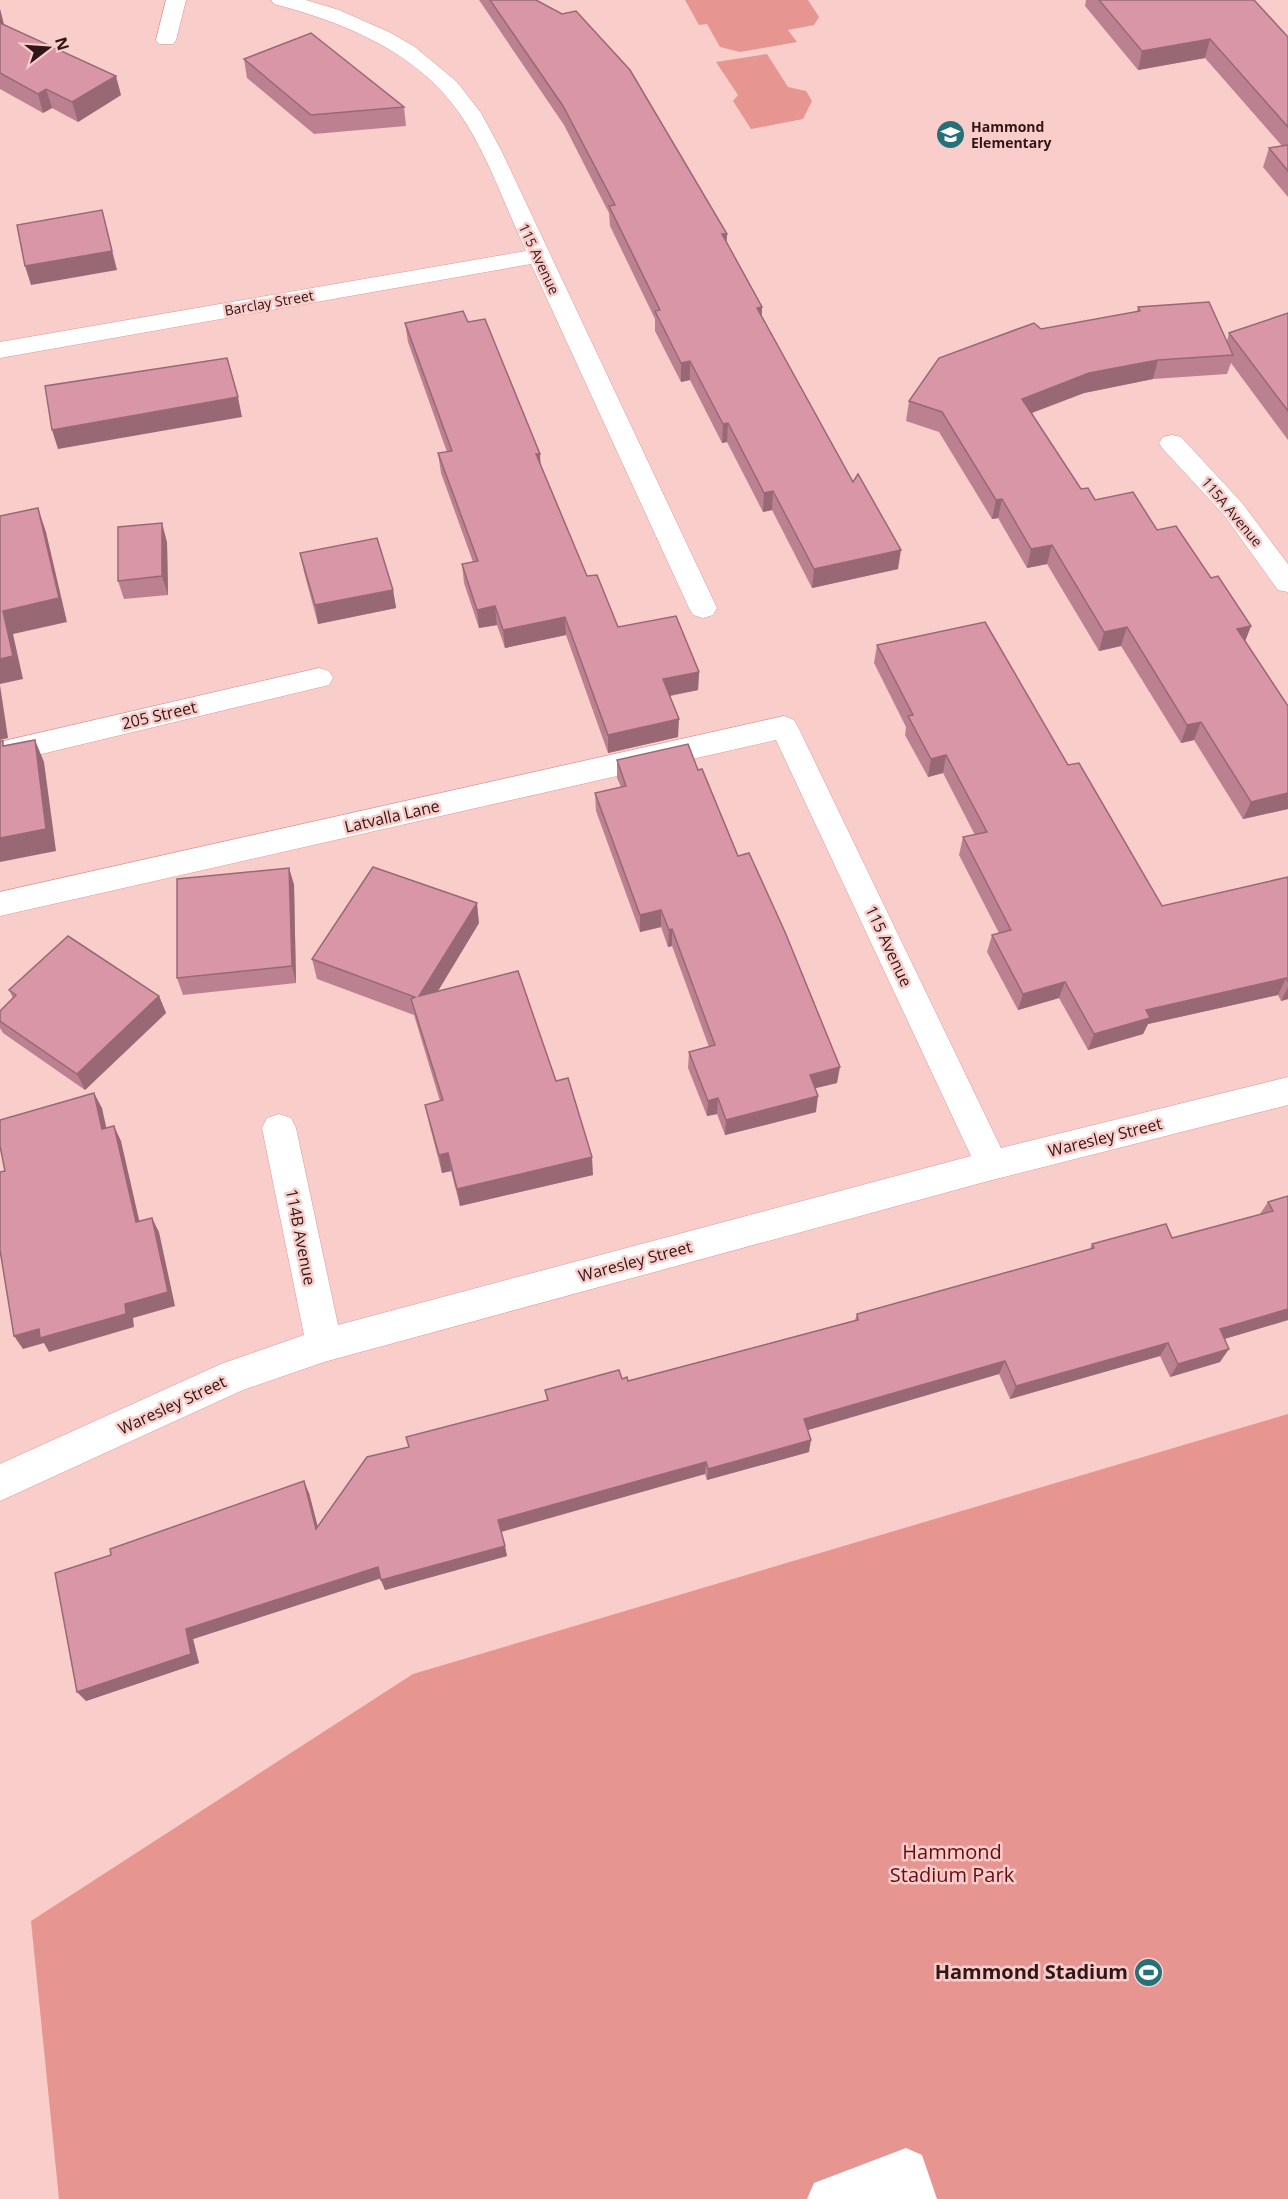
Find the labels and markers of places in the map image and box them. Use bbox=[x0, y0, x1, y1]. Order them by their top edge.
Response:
place label: Hammond Elementary bbox=[971, 117, 1051, 152]
school or university icon: Hammond Elementary bbox=[934, 119, 966, 151]
sports icon: Hammond Stadium bbox=[1133, 1956, 1165, 1988]
place label: Hammond Stadium bbox=[935, 1958, 1128, 1985]

